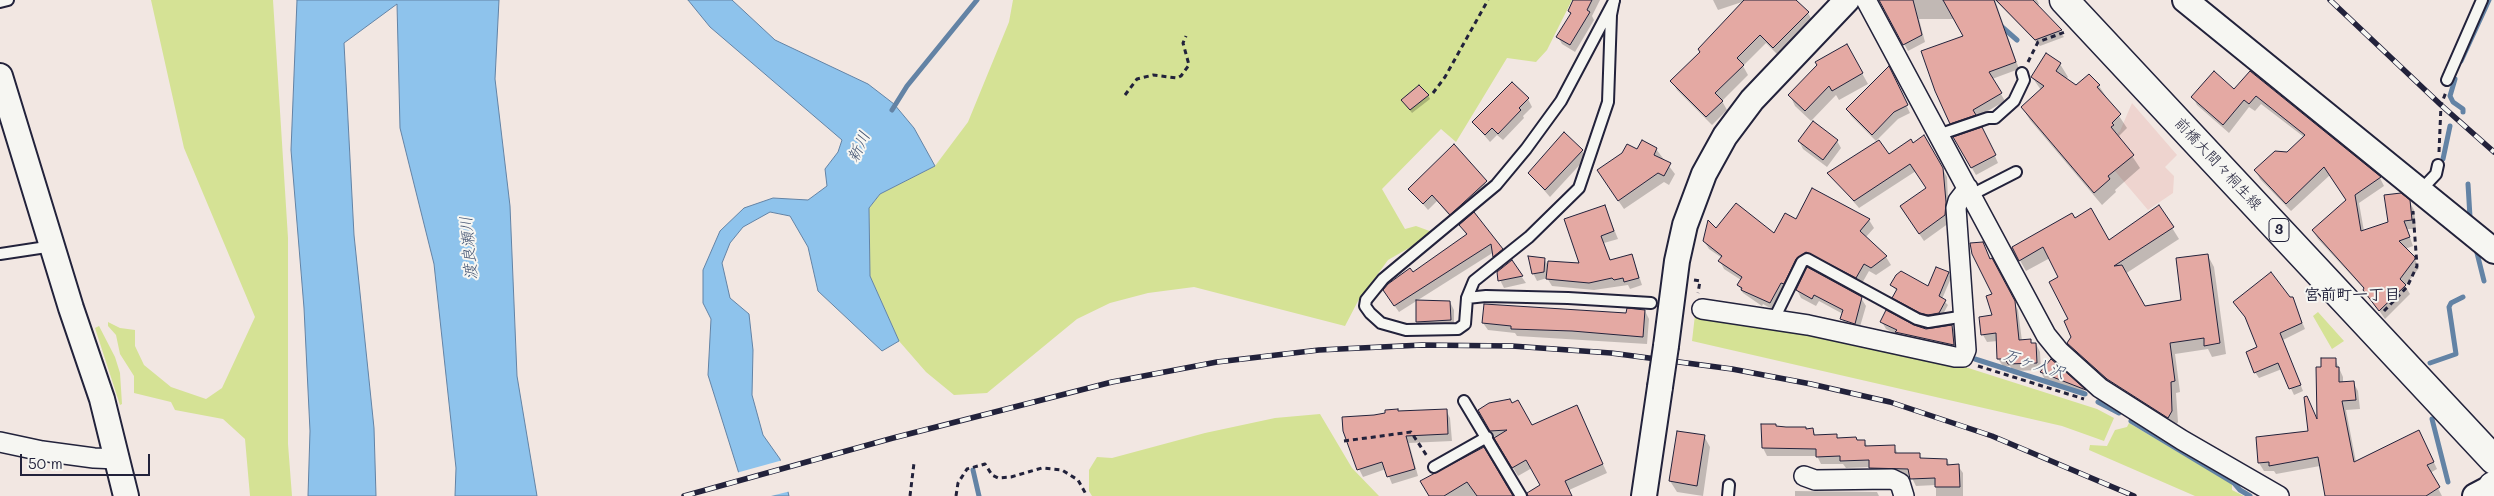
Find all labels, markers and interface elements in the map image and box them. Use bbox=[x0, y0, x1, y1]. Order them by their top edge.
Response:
street label: 前橋大間々桐生線 bbox=[2170, 114, 2266, 214]
water label: 新川 bbox=[844, 128, 874, 166]
water label: 渡良瀬川 bbox=[457, 215, 481, 281]
road number: 3 bbox=[2269, 218, 2289, 242]
district label: 宮前町一丁目 bbox=[2304, 285, 2400, 305]
water label: 万ヶ入沢 bbox=[2001, 345, 2067, 383]
scale bar bbox=[22, 444, 152, 476]
text: 50 m bbox=[28, 453, 63, 473]

